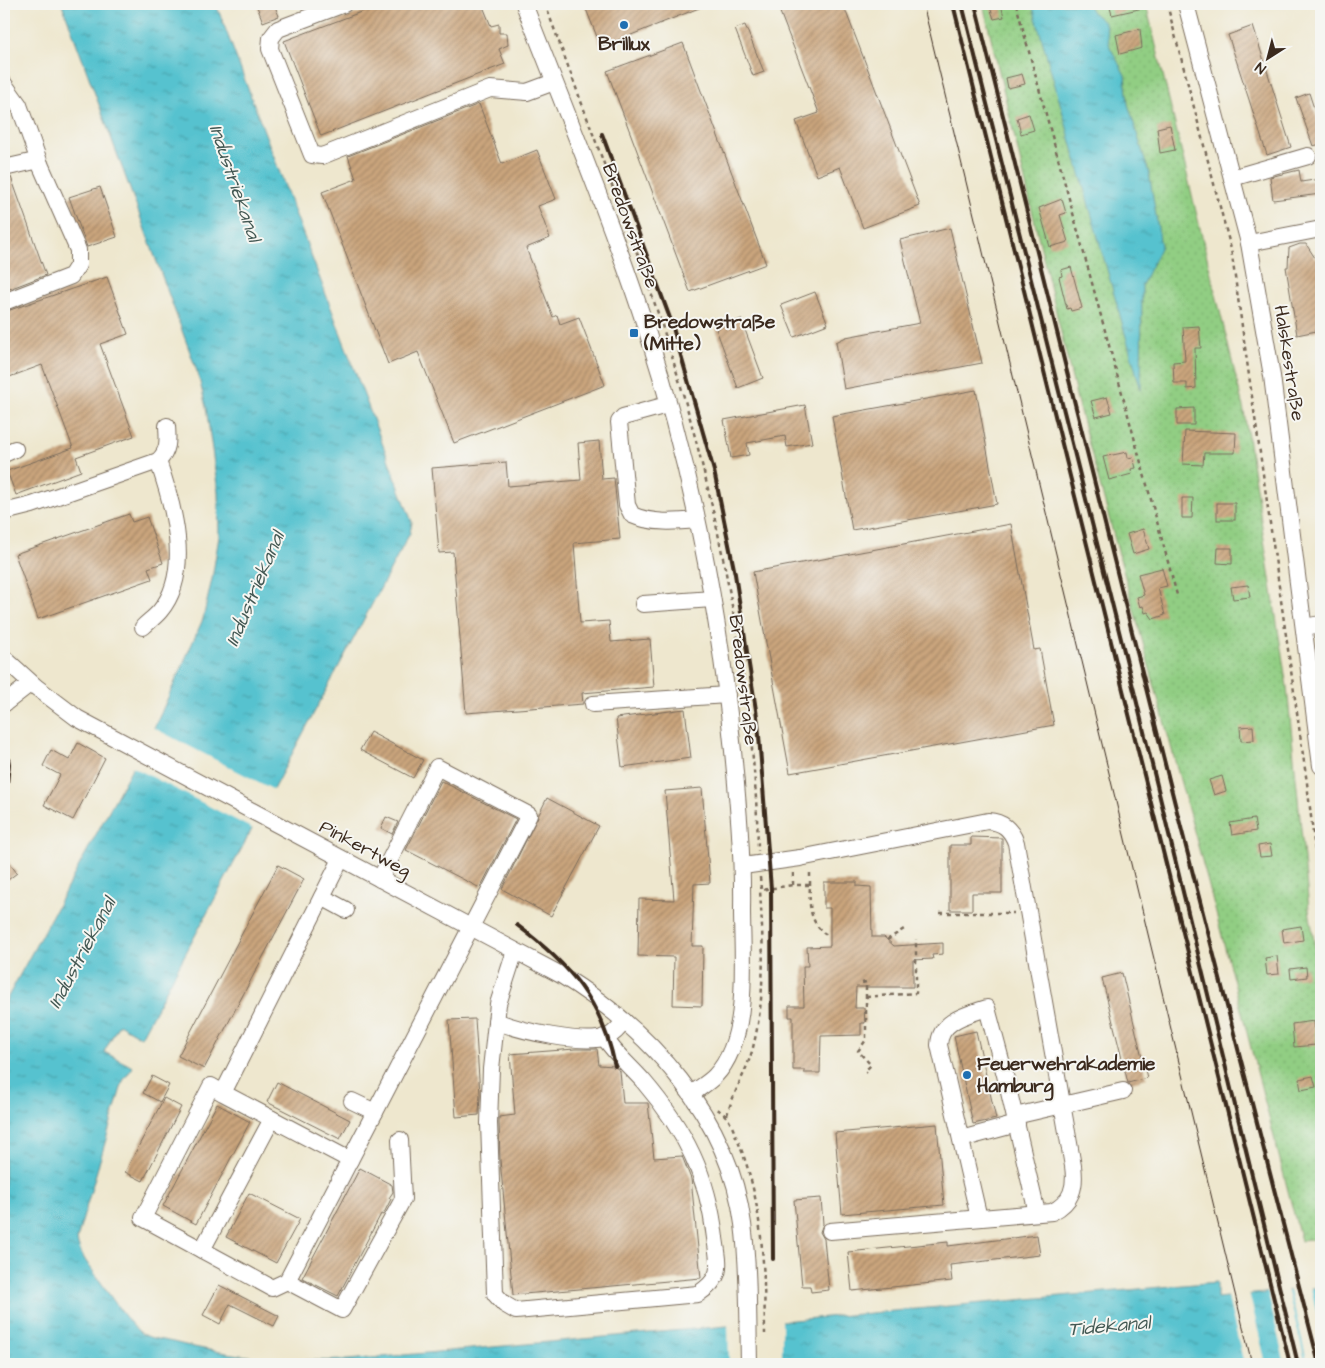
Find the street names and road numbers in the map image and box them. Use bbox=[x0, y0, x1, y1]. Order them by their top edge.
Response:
street label: Bredowstraße bbox=[595, 160, 665, 292]
street label: Halskestraße bbox=[1267, 303, 1311, 423]
street label: Bredowstraße bbox=[722, 613, 764, 747]
street label: Pinkertweg bbox=[314, 814, 416, 885]

